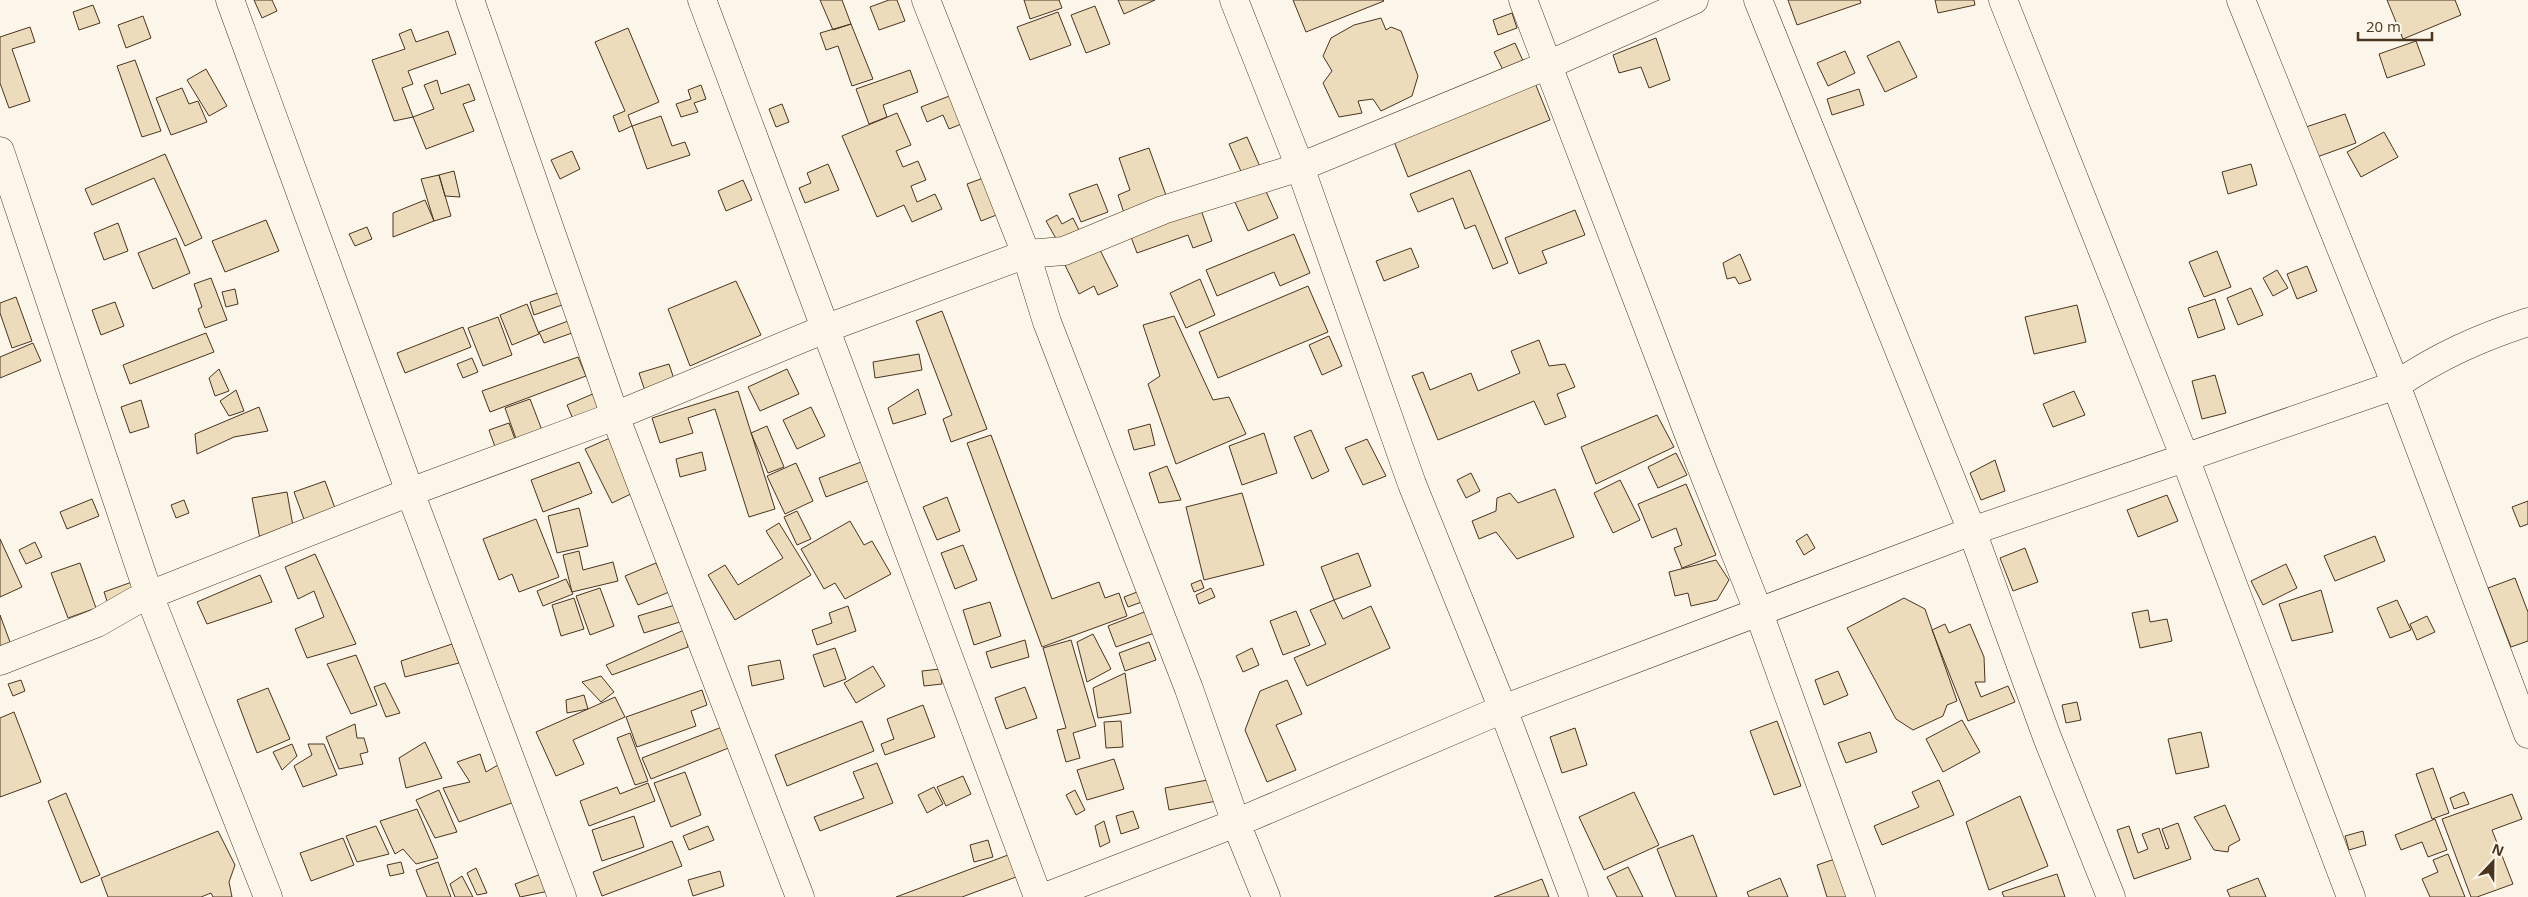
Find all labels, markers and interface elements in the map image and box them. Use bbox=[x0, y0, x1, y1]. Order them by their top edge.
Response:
scale bar bbox=[2358, 10, 2432, 42]
text: 20 m bbox=[2366, 16, 2401, 36]
north arrow bbox=[2468, 837, 2518, 887]
text: N bbox=[2489, 839, 2507, 860]

